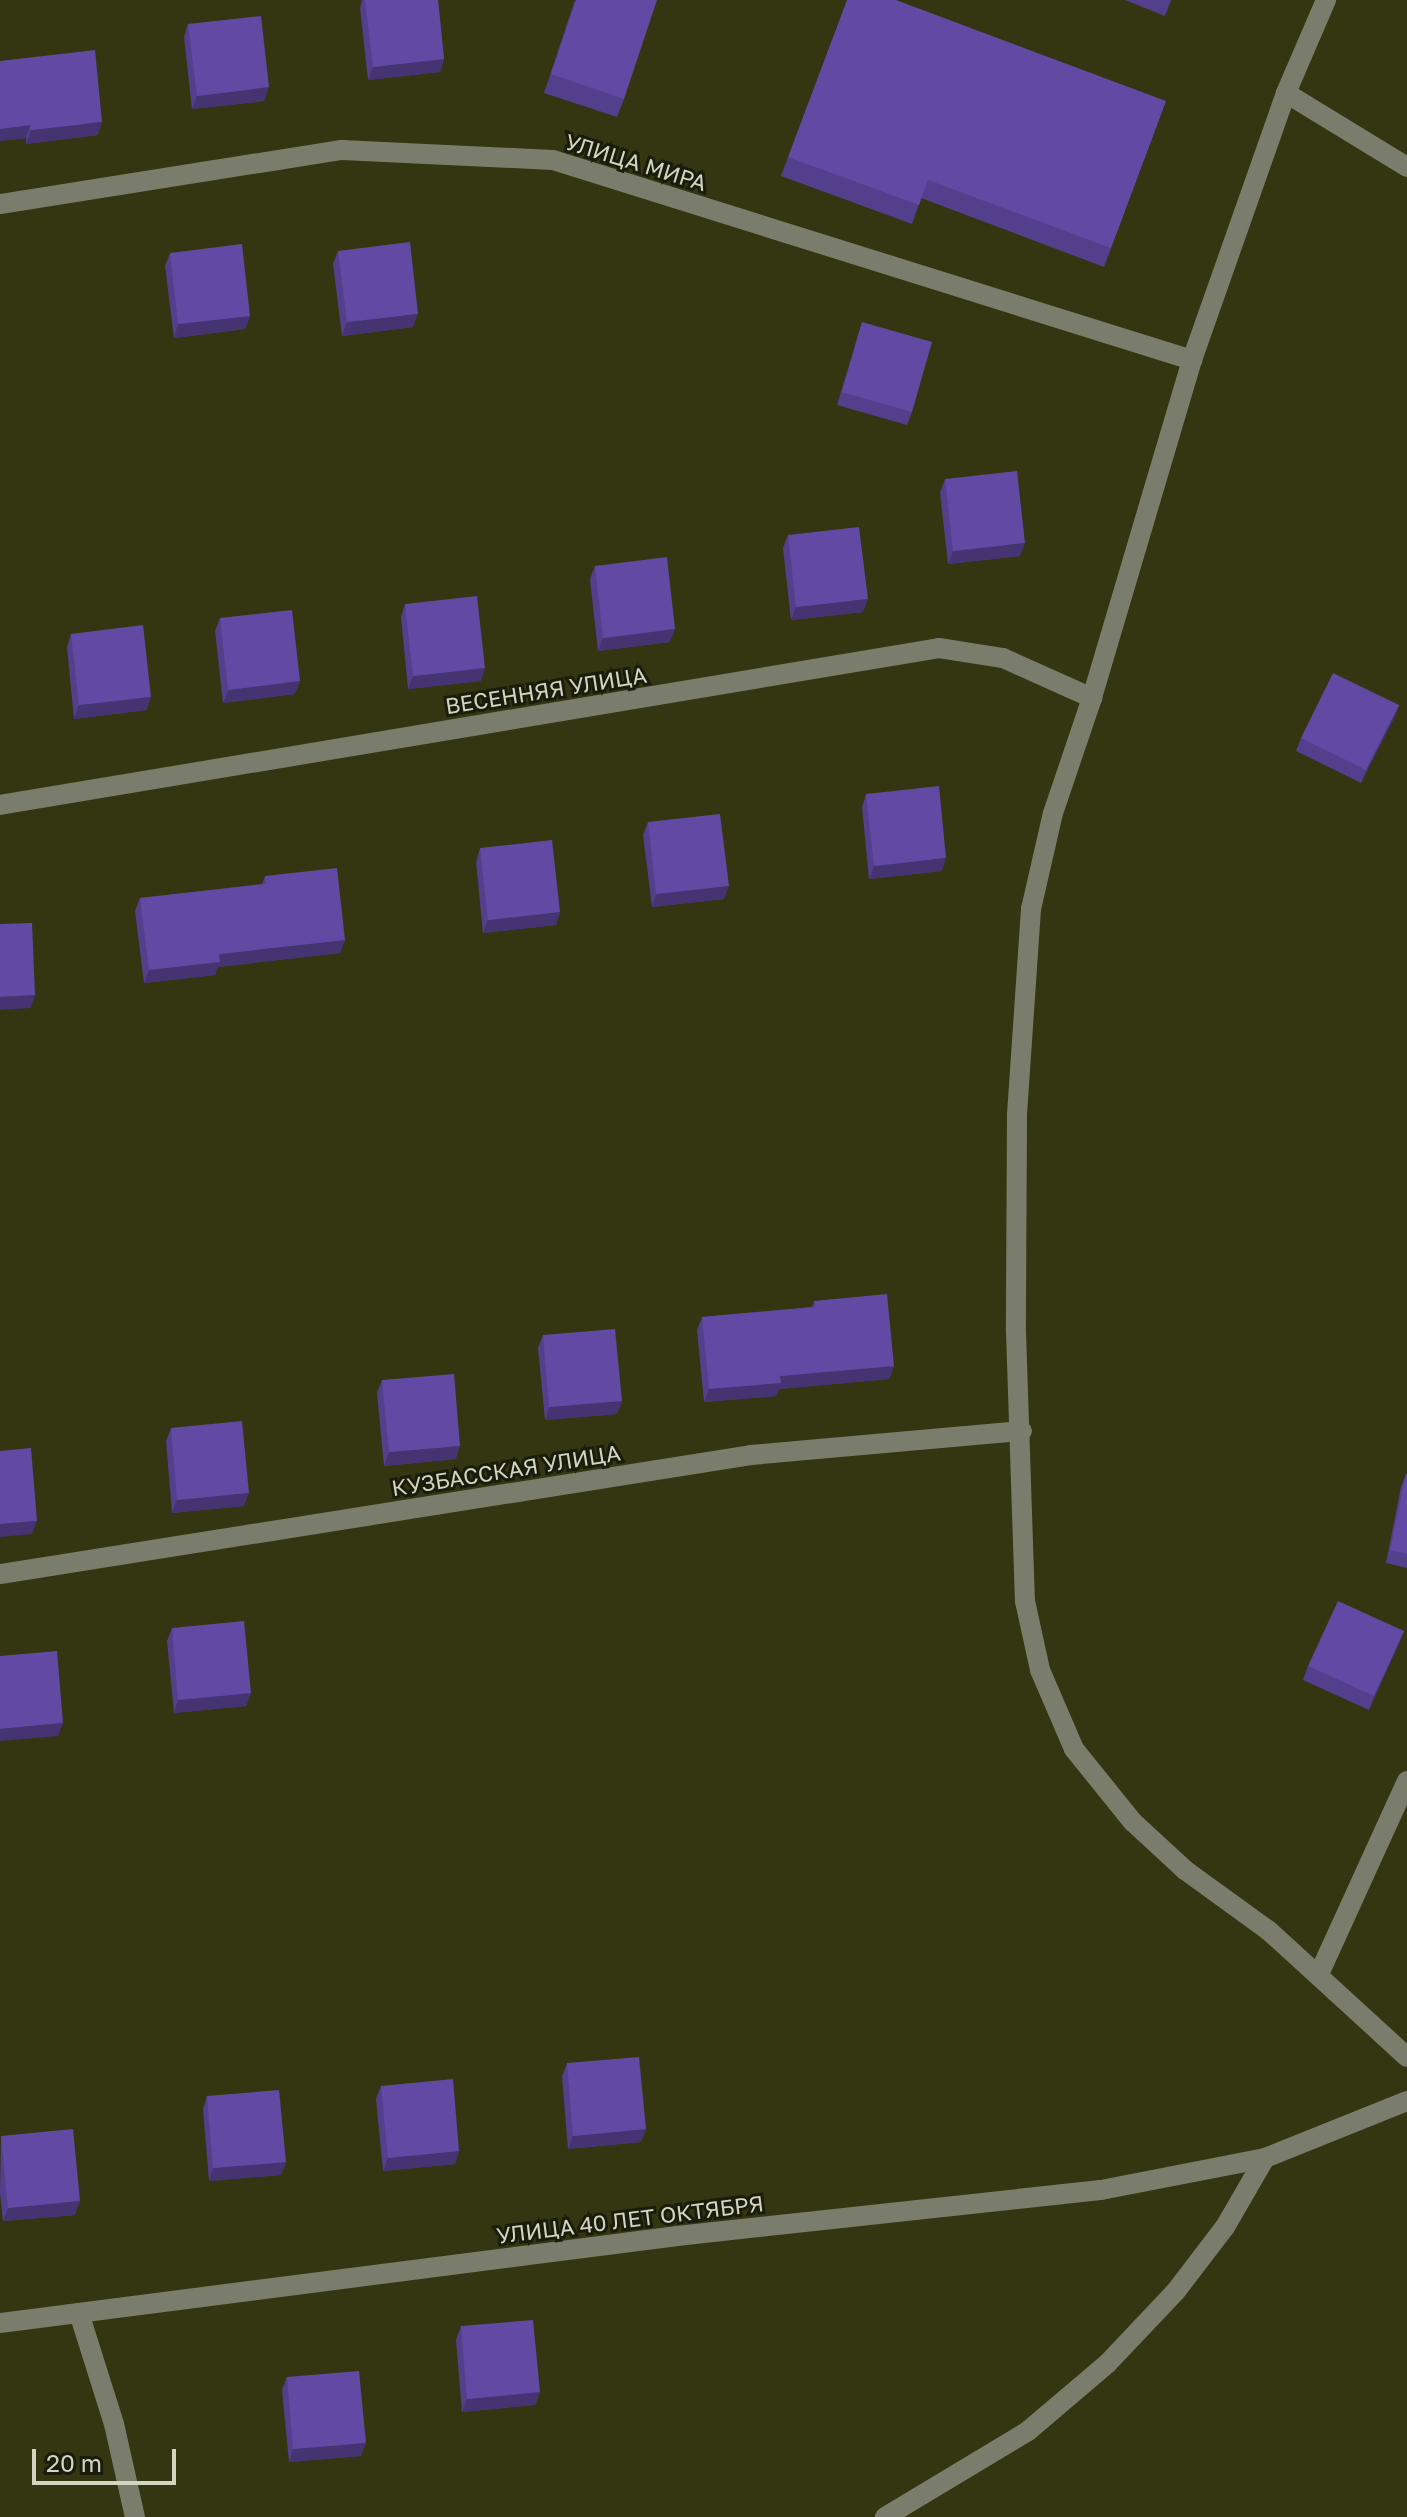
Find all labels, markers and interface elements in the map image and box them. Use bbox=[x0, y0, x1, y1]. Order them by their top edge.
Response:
street label: УЛИЦА МИРА bbox=[562, 128, 710, 196]
street label: ВЕСЕННЯЯ УЛИЦА bbox=[443, 661, 649, 719]
street label: КУЗБАССКАЯ УЛИЦА bbox=[390, 1439, 622, 1501]
street label: УЛИЦА 40 ЛЕТ ОКТЯБРЯ bbox=[495, 2190, 765, 2248]
scale bar bbox=[36, 2433, 180, 2483]
text: 20 m bbox=[46, 2448, 102, 2477]

